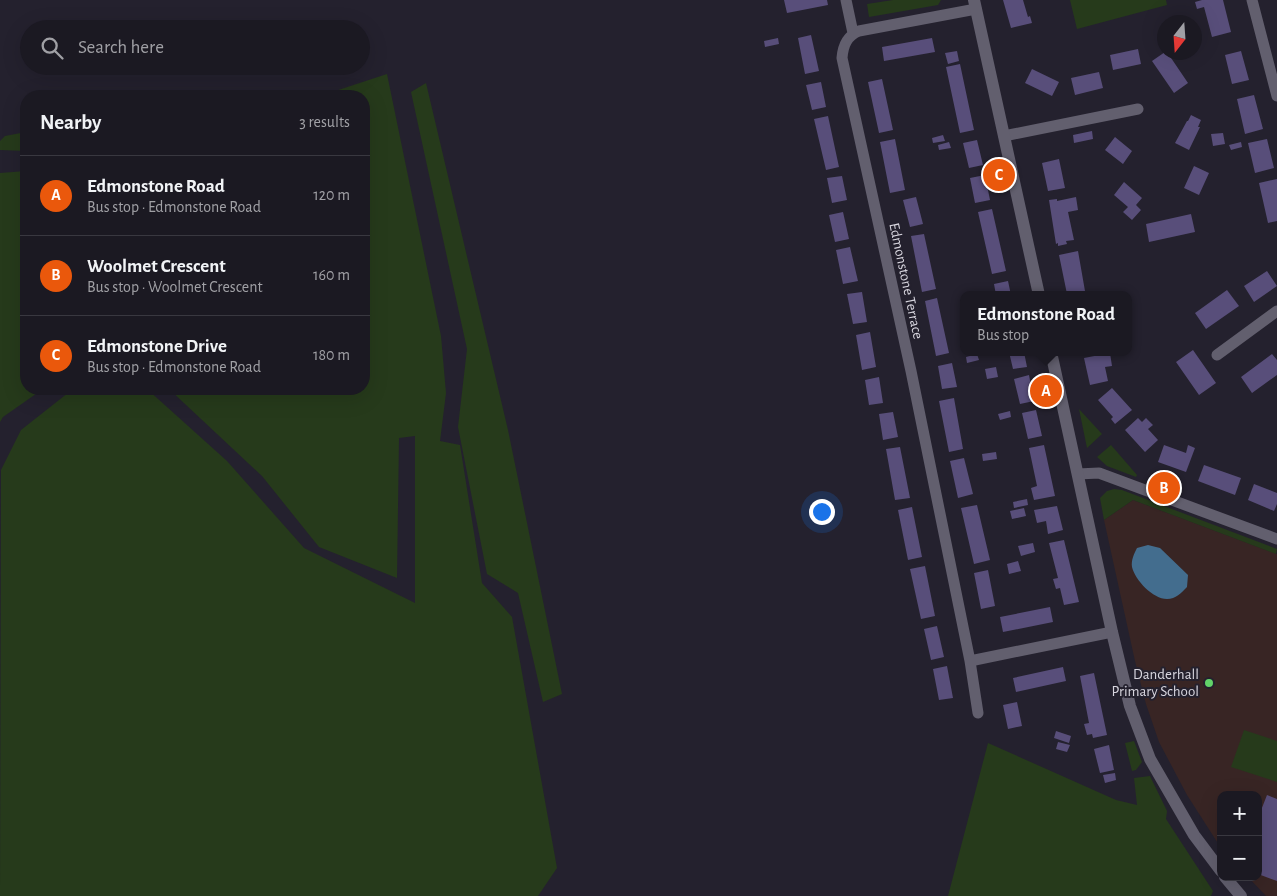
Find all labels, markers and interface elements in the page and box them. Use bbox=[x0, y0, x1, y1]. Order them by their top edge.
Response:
north arrow bbox=[1157, 15, 1202, 60]
search box bbox=[20, 20, 370, 75]
icon: search bbox=[38, 34, 66, 62]
text: Search here bbox=[78, 38, 164, 57]
text: Nearby bbox=[40, 112, 101, 133]
text: 3 results bbox=[299, 114, 350, 130]
pin: C bbox=[983, 156, 1015, 194]
text: Edmonstone Road bbox=[87, 177, 225, 196]
text: A bbox=[51, 187, 61, 203]
text: 120 m bbox=[313, 187, 350, 203]
text: Bus stop · Edmonstone Road bbox=[87, 199, 261, 215]
street label: Edmonstone Terrace bbox=[886, 222, 926, 341]
text: Woolmet Crescent bbox=[87, 257, 226, 276]
text: B bbox=[51, 267, 61, 283]
text: 160 m bbox=[313, 267, 350, 283]
text: Bus stop · Woolmet Crescent bbox=[87, 279, 263, 295]
popup bbox=[960, 291, 1132, 356]
text: Edmonstone Road bbox=[977, 305, 1115, 324]
text: Bus stop bbox=[977, 327, 1029, 343]
text: Edmonstone Drive bbox=[87, 337, 227, 356]
text: C bbox=[52, 347, 60, 363]
text: 180 m bbox=[313, 347, 350, 363]
text: Bus stop · Edmonstone Road bbox=[87, 359, 261, 375]
pin: A bbox=[1030, 372, 1062, 410]
pin: B bbox=[1148, 469, 1180, 507]
your location bbox=[809, 499, 835, 525]
place label: Danderhall Primary School bbox=[1111, 667, 1199, 699]
marker: Danderhall Primary School bbox=[1203, 677, 1215, 689]
map controls bbox=[1217, 791, 1262, 881]
button: + bbox=[1217, 791, 1262, 836]
button: − bbox=[1217, 836, 1262, 881]

